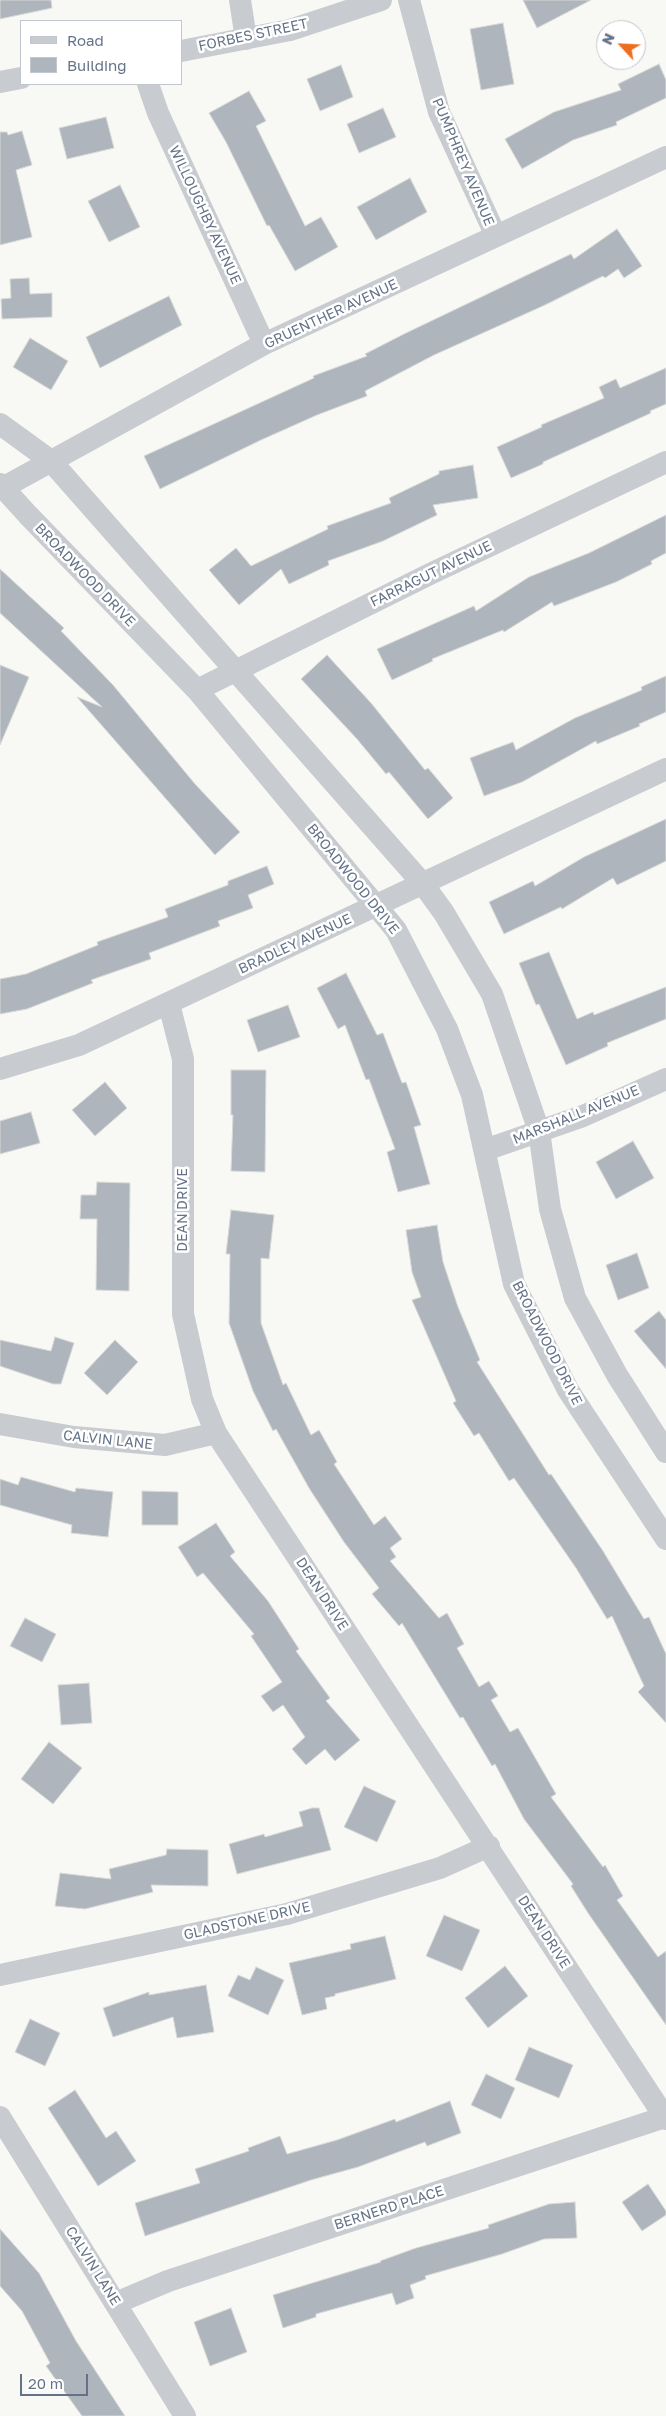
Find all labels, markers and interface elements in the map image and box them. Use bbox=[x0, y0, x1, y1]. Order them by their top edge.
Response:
street label: FORBES STREET bbox=[197, 15, 309, 55]
legend bbox=[20, 20, 182, 85]
north arrow bbox=[596, 20, 646, 70]
text: N bbox=[598, 30, 618, 47]
text: Road bbox=[67, 31, 104, 49]
text: Building bbox=[67, 56, 127, 74]
street label: PUMPHREY AVENUE bbox=[428, 96, 498, 228]
street label: WILLOUGHBY AVENUE bbox=[165, 143, 245, 287]
street label: GRUENTHER AVENUE bbox=[262, 276, 400, 352]
street label: BROADWOOD DRIVE bbox=[31, 520, 139, 630]
street label: FARRAGUT AVENUE bbox=[368, 537, 494, 611]
street label: BROADWOOD DRIVE bbox=[303, 820, 403, 938]
street label: BRADLEY AVENUE bbox=[236, 910, 354, 978]
street label: MARSHALL AVENUE bbox=[510, 1082, 642, 1148]
street label: DEAN DRIVE bbox=[175, 1168, 191, 1252]
street label: BROADWOOD DRIVE bbox=[508, 1278, 586, 1408]
street label: CALVIN LANE bbox=[62, 1427, 154, 1453]
street label: DEAN DRIVE bbox=[292, 1554, 352, 1634]
street label: DEAN DRIVE bbox=[514, 1892, 574, 1972]
street label: GLADSTONE DRIVE bbox=[182, 1898, 312, 1944]
street label: BERNERD PLACE bbox=[332, 2182, 446, 2234]
street label: CALVIN LANE bbox=[62, 2223, 124, 2309]
scale bar bbox=[22, 2364, 90, 2396]
text: 20 m bbox=[28, 2374, 63, 2392]

